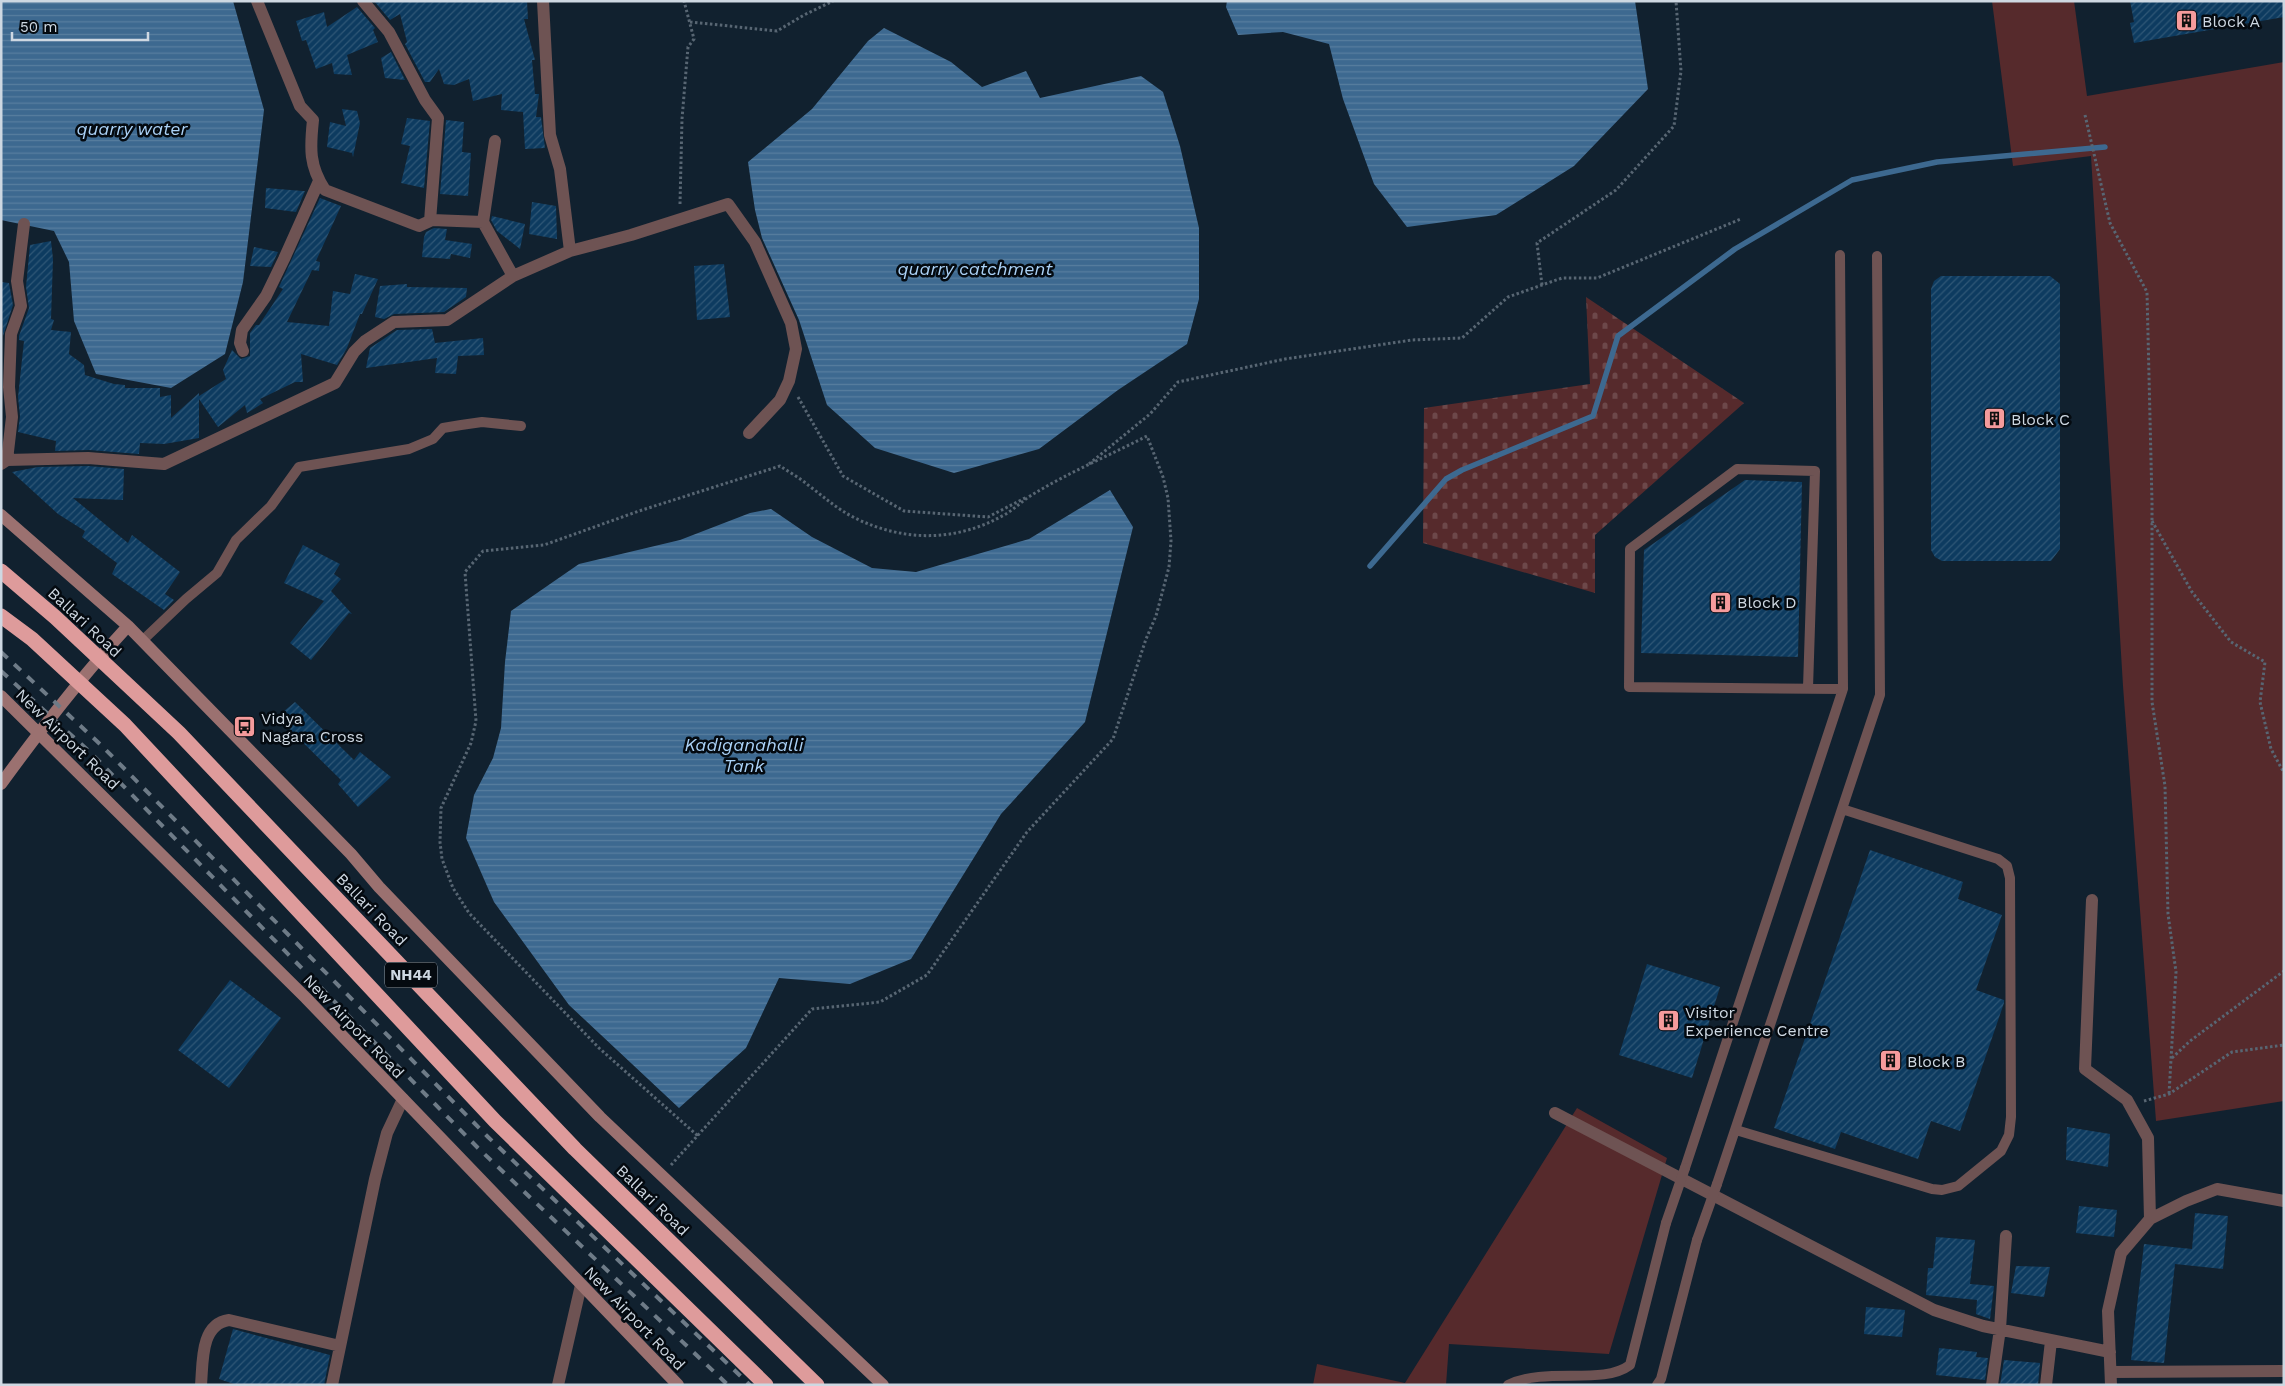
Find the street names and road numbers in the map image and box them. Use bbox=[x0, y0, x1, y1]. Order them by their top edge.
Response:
street label: Ballari Road bbox=[44, 583, 125, 661]
street label: New Airport Road bbox=[12, 685, 123, 794]
street label: Ballari Road bbox=[332, 869, 411, 950]
road number: NH44 bbox=[385, 962, 437, 988]
street label: New Airport Road bbox=[299, 971, 408, 1082]
street label: Ballari Road bbox=[612, 1161, 693, 1240]
street label: New Airport Road bbox=[580, 1263, 689, 1374]

